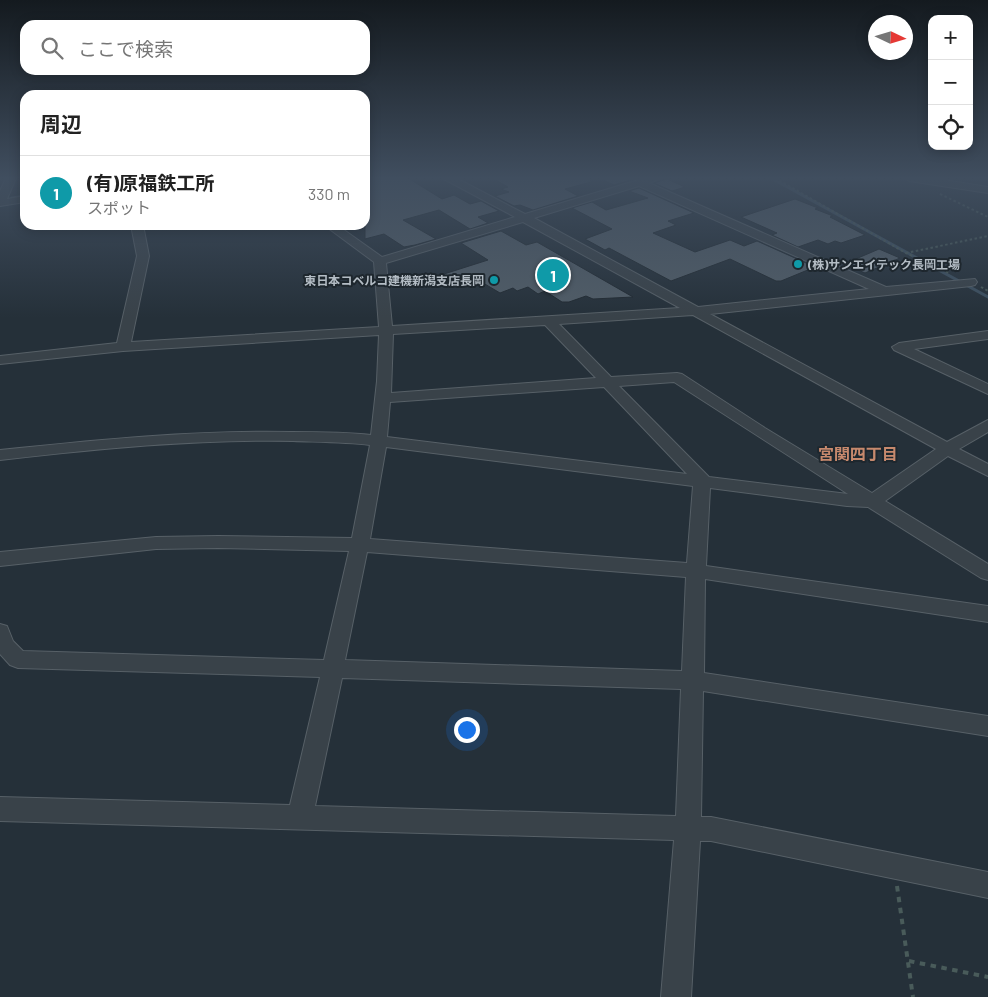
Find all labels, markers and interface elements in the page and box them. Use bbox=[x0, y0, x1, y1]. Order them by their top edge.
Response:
north arrow bbox=[868, 15, 913, 60]
map controls bbox=[928, 15, 973, 150]
button: + bbox=[928, 15, 973, 60]
search box bbox=[20, 20, 370, 75]
icon: search bbox=[38, 34, 66, 62]
text: ここで検索 bbox=[78, 37, 173, 60]
button: − bbox=[928, 60, 973, 105]
button: locate bbox=[928, 105, 973, 150]
text: 周辺 bbox=[40, 111, 82, 136]
text: (有)原福鉄工所 bbox=[87, 171, 214, 194]
text: 1 bbox=[53, 184, 59, 203]
text: 330 m bbox=[308, 184, 350, 203]
text: スポット bbox=[87, 198, 151, 217]
pin: 1 bbox=[537, 256, 569, 294]
place label: (株)サンエイテック長岡工場 bbox=[807, 257, 960, 271]
marker: (株)サンエイテック長岡工場 bbox=[792, 258, 804, 270]
place label: 東日本コベルコ建機新潟支店長岡 bbox=[304, 273, 484, 287]
marker: 東日本コベルコ建機新潟支店長岡 bbox=[488, 274, 500, 286]
district label: 宮関四丁目 bbox=[818, 444, 898, 463]
your location bbox=[454, 717, 480, 743]

